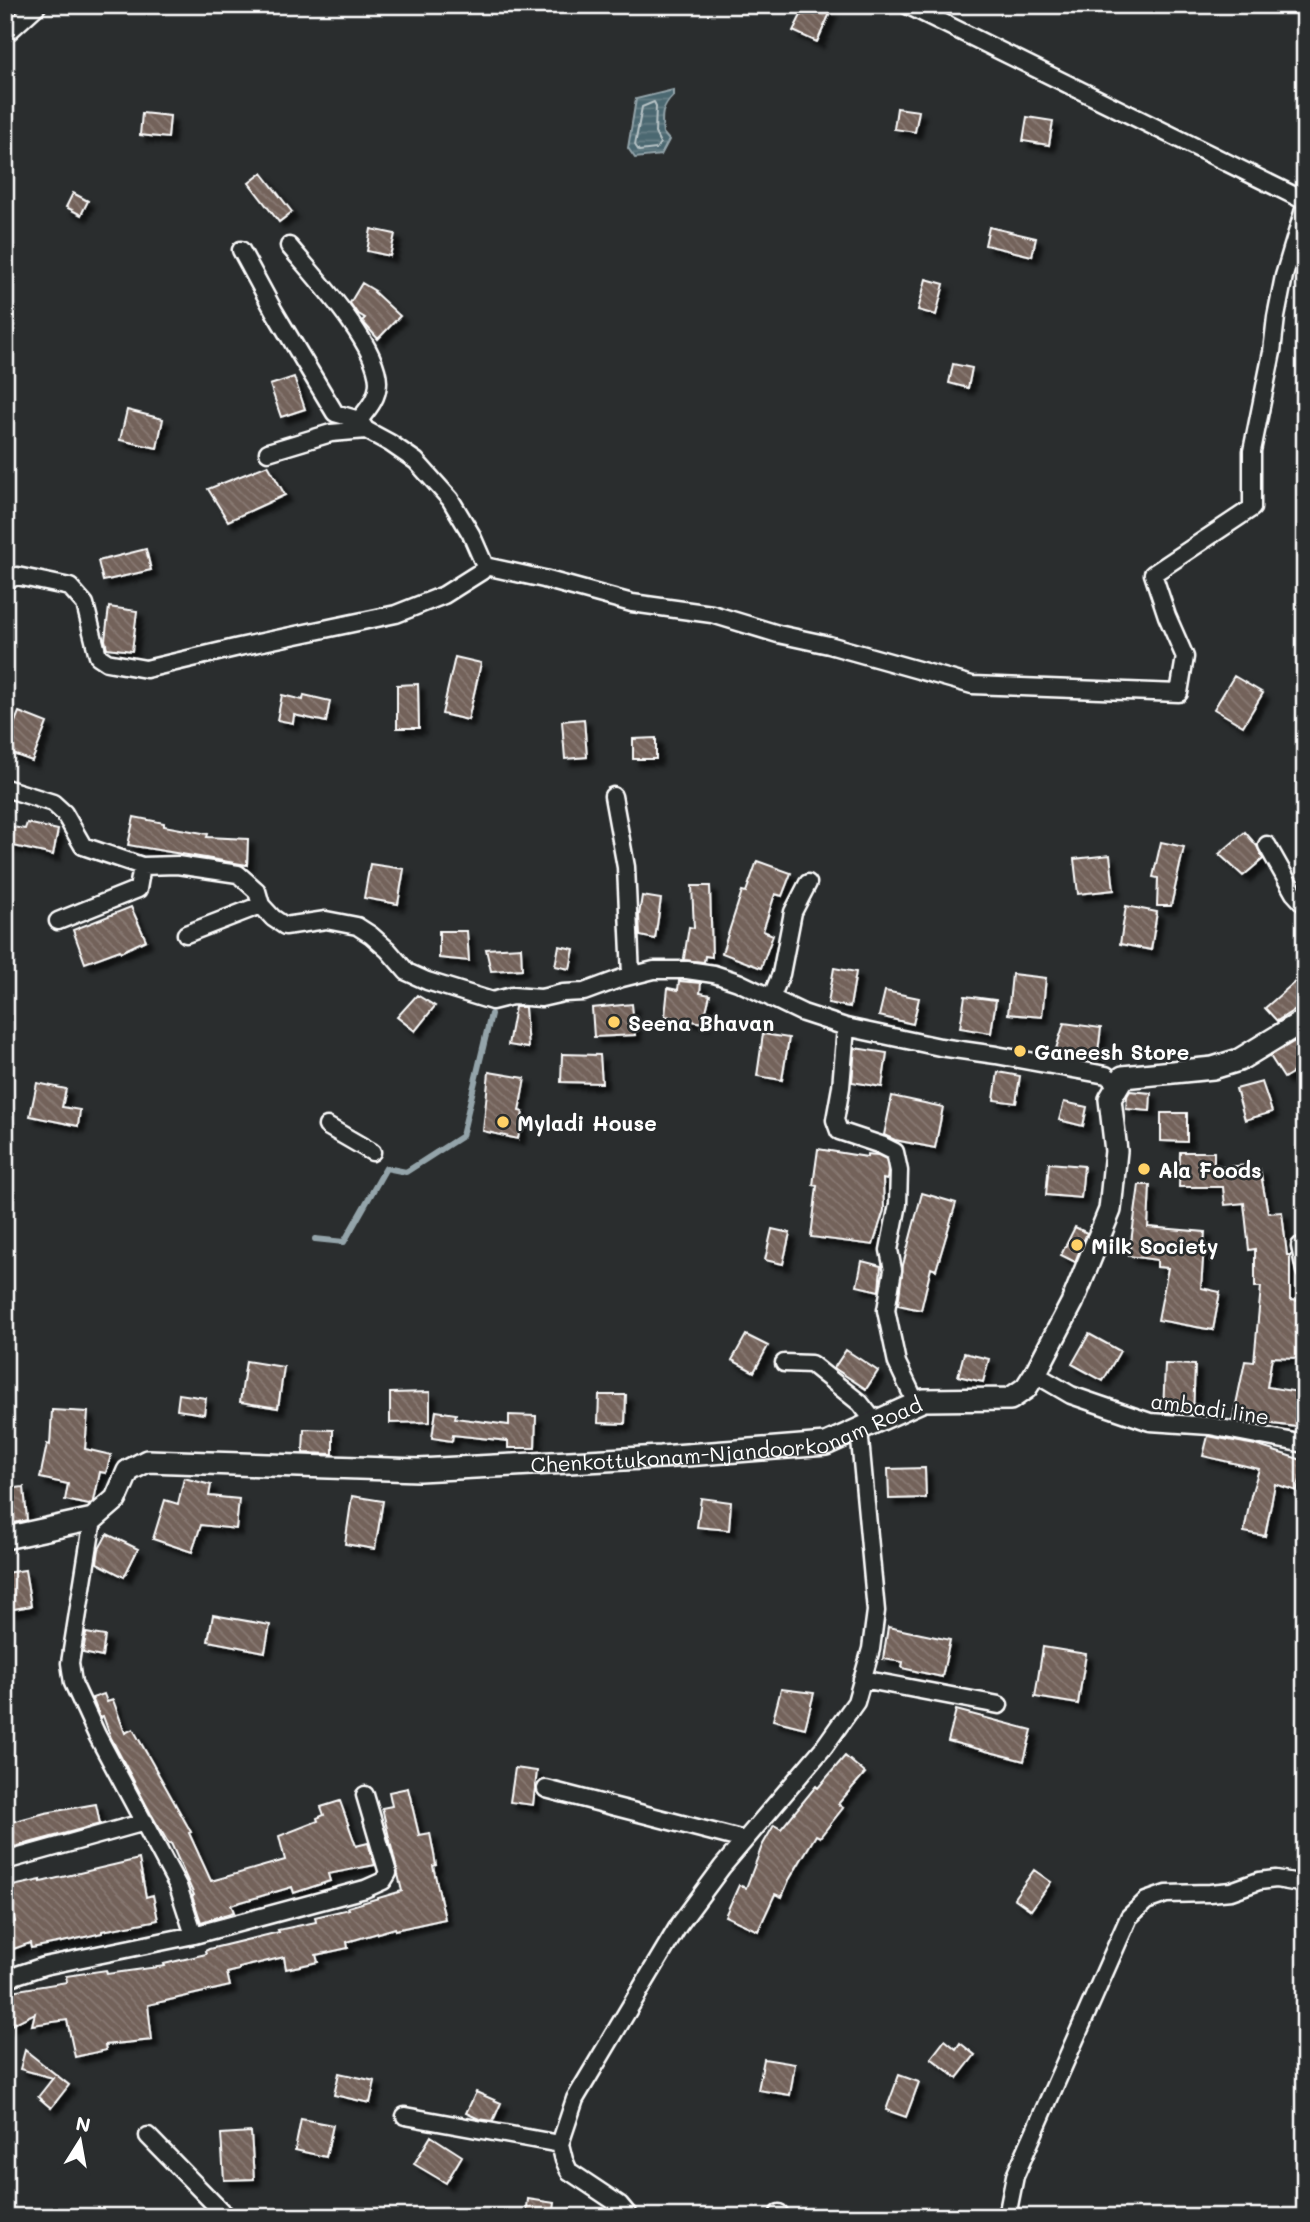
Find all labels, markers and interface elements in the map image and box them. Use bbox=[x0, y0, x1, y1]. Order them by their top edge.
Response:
place label: Seena Bhavan bbox=[628, 1009, 774, 1036]
marker: Seena Bhavan bbox=[606, 1014, 622, 1030]
place label: Ganeesh Store bbox=[1034, 1038, 1189, 1065]
marker: Ganeesh Store bbox=[1012, 1043, 1028, 1059]
place label: Myladi House bbox=[517, 1109, 657, 1137]
marker: Myladi House bbox=[495, 1114, 511, 1130]
place label: Ala Foods bbox=[1158, 1156, 1262, 1183]
marker: Ala Foods bbox=[1136, 1161, 1152, 1177]
place label: Milk Society bbox=[1091, 1232, 1218, 1260]
marker: Milk Society bbox=[1069, 1237, 1085, 1253]
street label: ambadi line bbox=[1149, 1386, 1271, 1430]
street label: Chenkottukonam-Njandoorkonam Road bbox=[530, 1389, 926, 1477]
north arrow bbox=[46, 2106, 116, 2176]
text: N bbox=[74, 2110, 93, 2137]

